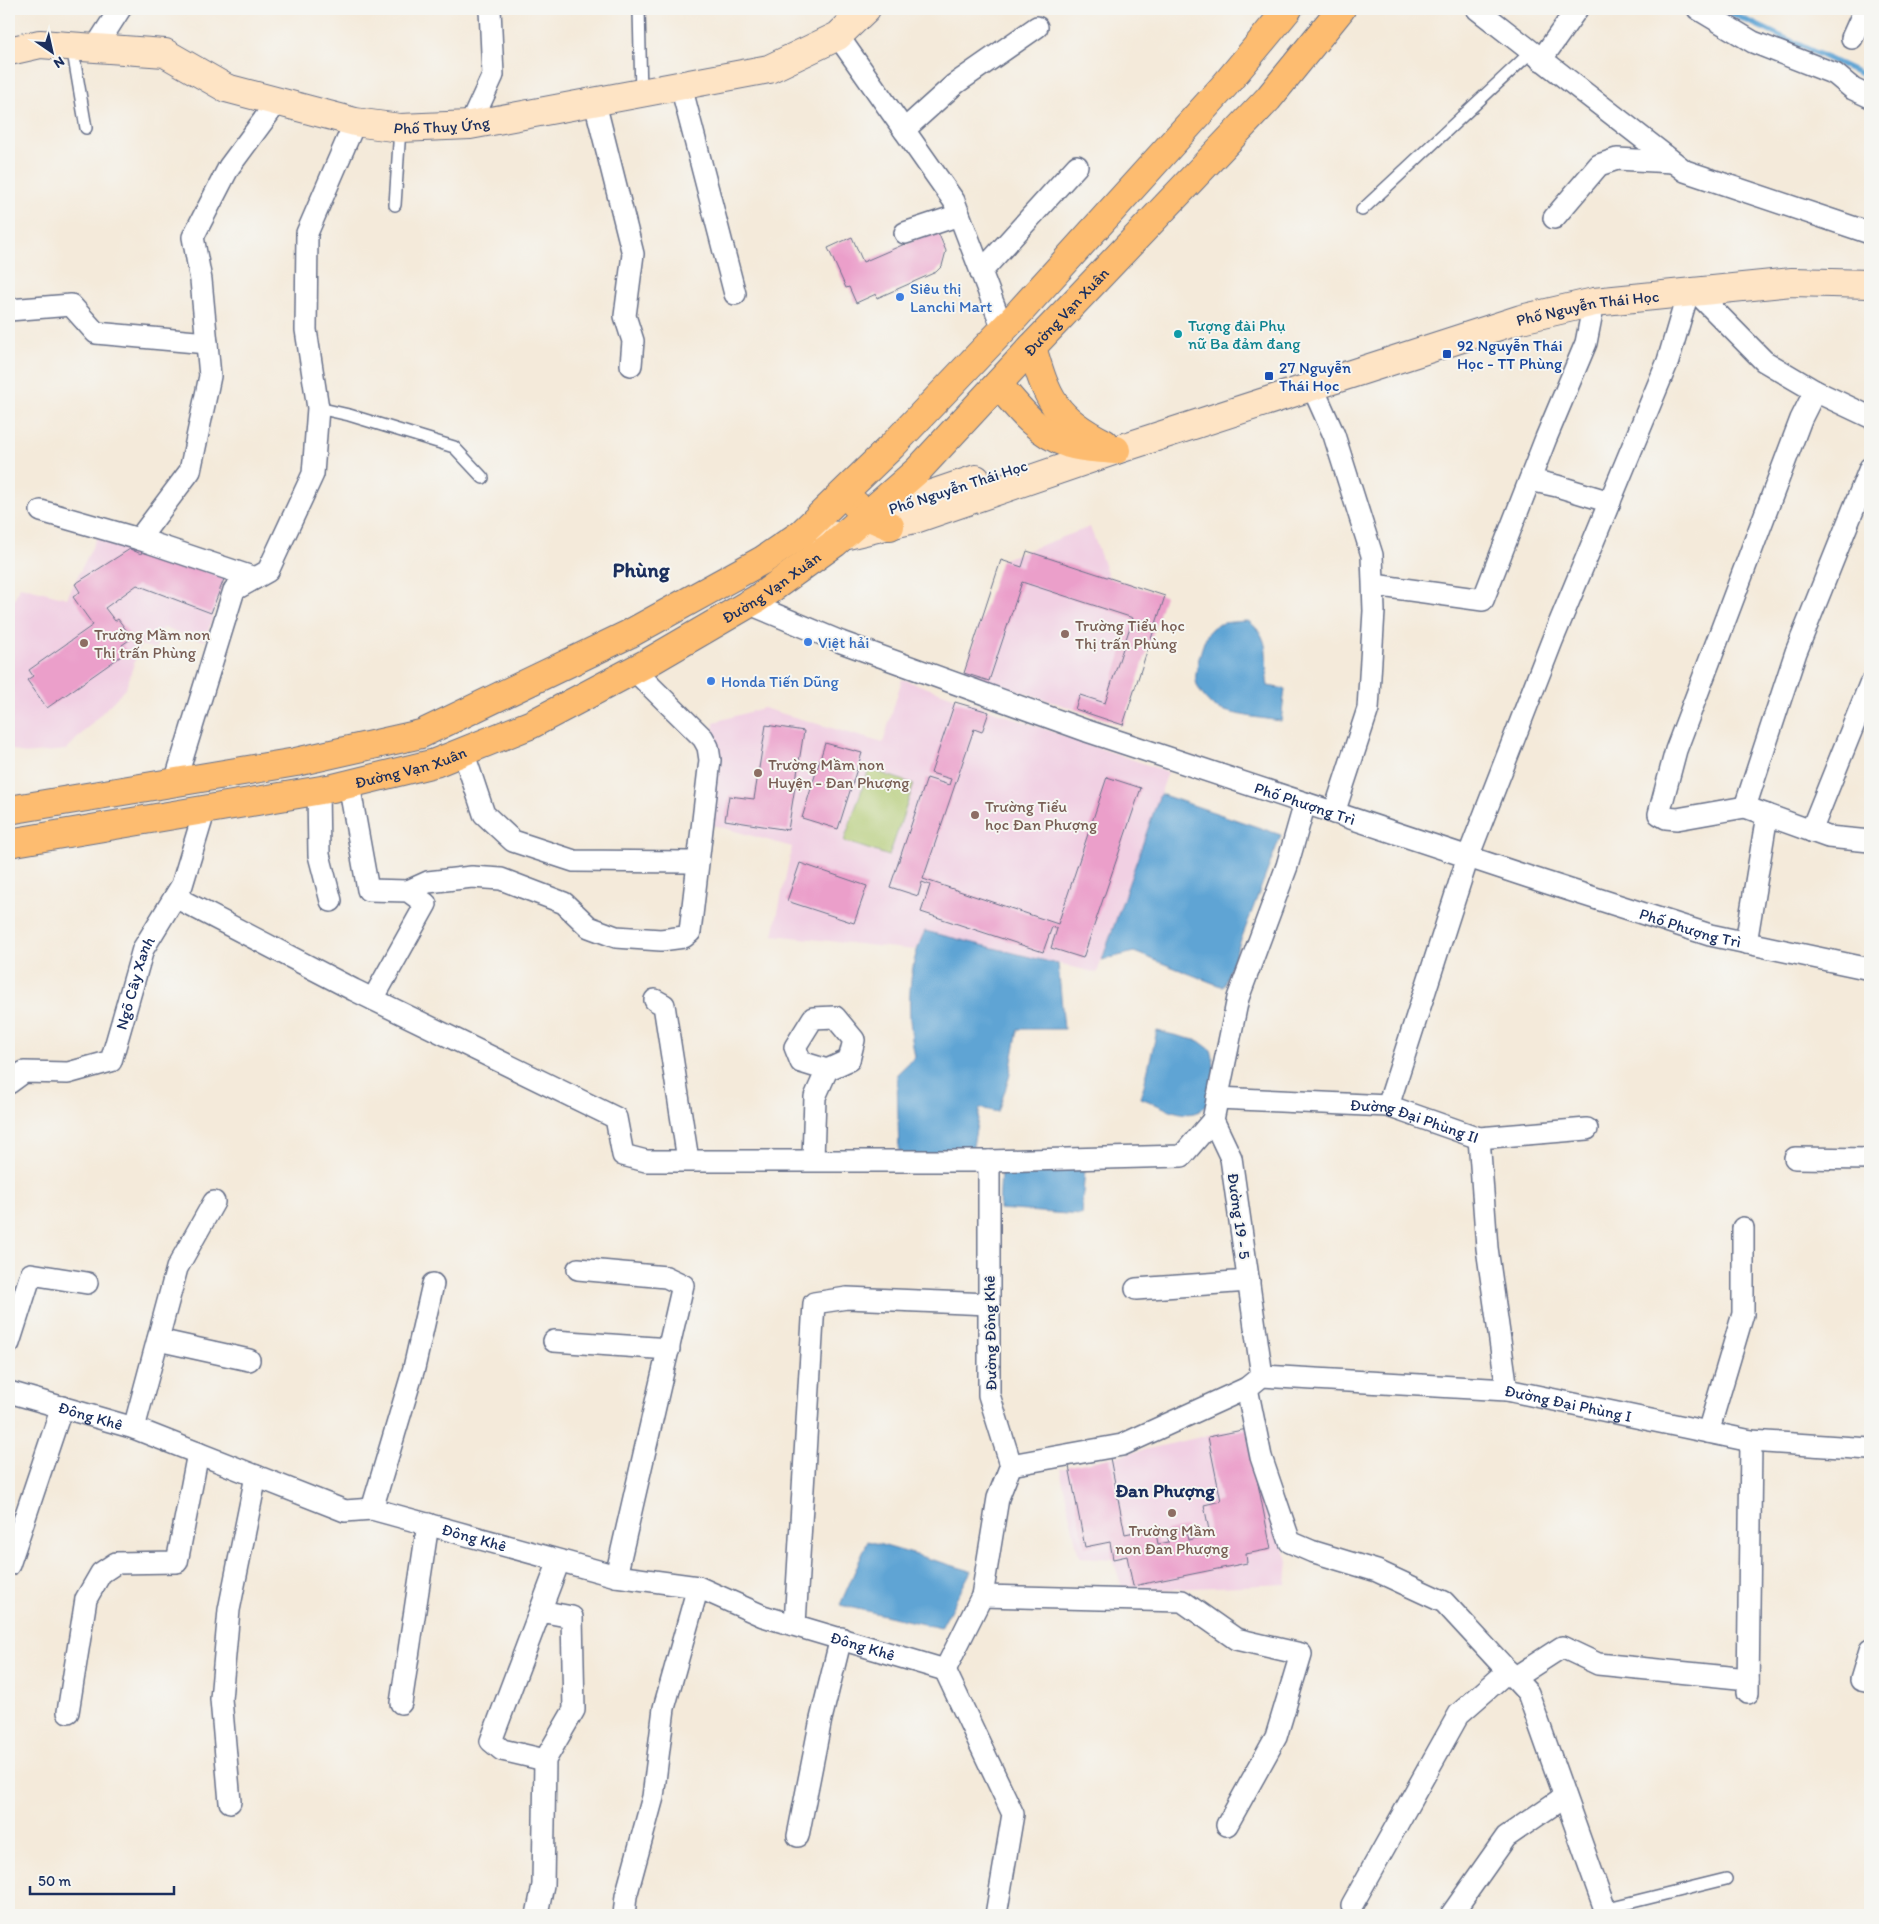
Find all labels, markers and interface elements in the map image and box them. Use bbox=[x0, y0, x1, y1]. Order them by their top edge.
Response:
north arrow bbox=[28, 28, 78, 78]
text: N bbox=[50, 53, 68, 72]
street label: Phố Thuỵ Ứng bbox=[393, 112, 492, 138]
street label: Đường Vạn Xuân bbox=[1019, 263, 1113, 360]
place label: Siêu thị Lanchi Mart bbox=[910, 279, 992, 316]
street label: Phố Nguyễn Thái Học bbox=[1513, 286, 1660, 330]
marker: Siêu thị Lanchi Mart bbox=[894, 291, 906, 303]
place label: Tượng đài Phụ nữ Ba đảm đang bbox=[1188, 316, 1301, 353]
marker: Tượng đài Phụ nữ Ba đảm đang bbox=[1172, 328, 1184, 340]
place label: 92 Nguyễn Thái Học - TT Phùng bbox=[1457, 336, 1563, 373]
marker: 92 Nguyễn Thái Học - TT Phùng bbox=[1441, 348, 1453, 360]
place label: 27 Nguyễn Thái Học bbox=[1279, 358, 1351, 395]
marker: 27 Nguyễn Thái Học bbox=[1263, 370, 1275, 382]
street label: Phố Nguyễn Thái Học bbox=[886, 456, 1030, 518]
street label: Đường Vạn Xuân bbox=[718, 547, 825, 627]
district label: Phùng bbox=[613, 557, 671, 583]
place label: Trường Tiểu học Thị trấn Phùng bbox=[1075, 616, 1185, 653]
place label: Trường Mầm non Thị trấn Phùng bbox=[94, 625, 210, 662]
marker: Trường Tiểu học Thị trấn Phùng bbox=[1059, 628, 1071, 640]
place label: Việt hải bbox=[818, 633, 869, 652]
marker: Việt hải bbox=[802, 636, 814, 648]
marker: Trường Mầm non Thị trấn Phùng bbox=[78, 637, 90, 649]
place label: Honda Tiến Dũng bbox=[721, 672, 840, 691]
marker: Honda Tiến Dũng bbox=[705, 675, 717, 687]
street label: Đường Vạn Xuân bbox=[353, 742, 470, 792]
place label: Trường Mầm non Huyện - Đan Phượng bbox=[768, 755, 910, 792]
marker: Trường Mầm non Huyện - Đan Phượng bbox=[752, 767, 764, 779]
street label: Phố Phượng Trì bbox=[1252, 778, 1358, 829]
place label: Trường Tiểu học Đan Phượng bbox=[985, 797, 1098, 834]
marker: Trường Tiểu học Đan Phượng bbox=[969, 809, 981, 821]
street label: Phố Phượng Trì bbox=[1637, 904, 1743, 951]
street label: Ngõ Cây Xanh bbox=[111, 932, 158, 1032]
street label: Đường Đại Phùng II bbox=[1350, 1095, 1481, 1147]
street label: Đường 19 - 5 bbox=[1224, 1172, 1254, 1260]
street label: Đường Đông Khê bbox=[979, 1275, 1001, 1391]
street label: Đường Đại Phùng I bbox=[1503, 1380, 1634, 1425]
street label: Đông Khê bbox=[56, 1397, 125, 1434]
district label: Đan Phượng bbox=[1115, 1479, 1215, 1502]
marker: Trường Mầm non Đan Phượng bbox=[1166, 1507, 1178, 1519]
street label: Đông Khê bbox=[440, 1519, 509, 1555]
place label: Trường Mầm non Đan Phượng bbox=[1115, 1521, 1230, 1558]
street label: Đông Khê bbox=[828, 1627, 897, 1664]
scale bar bbox=[30, 1864, 174, 1896]
text: 50 m bbox=[38, 1872, 71, 1890]

